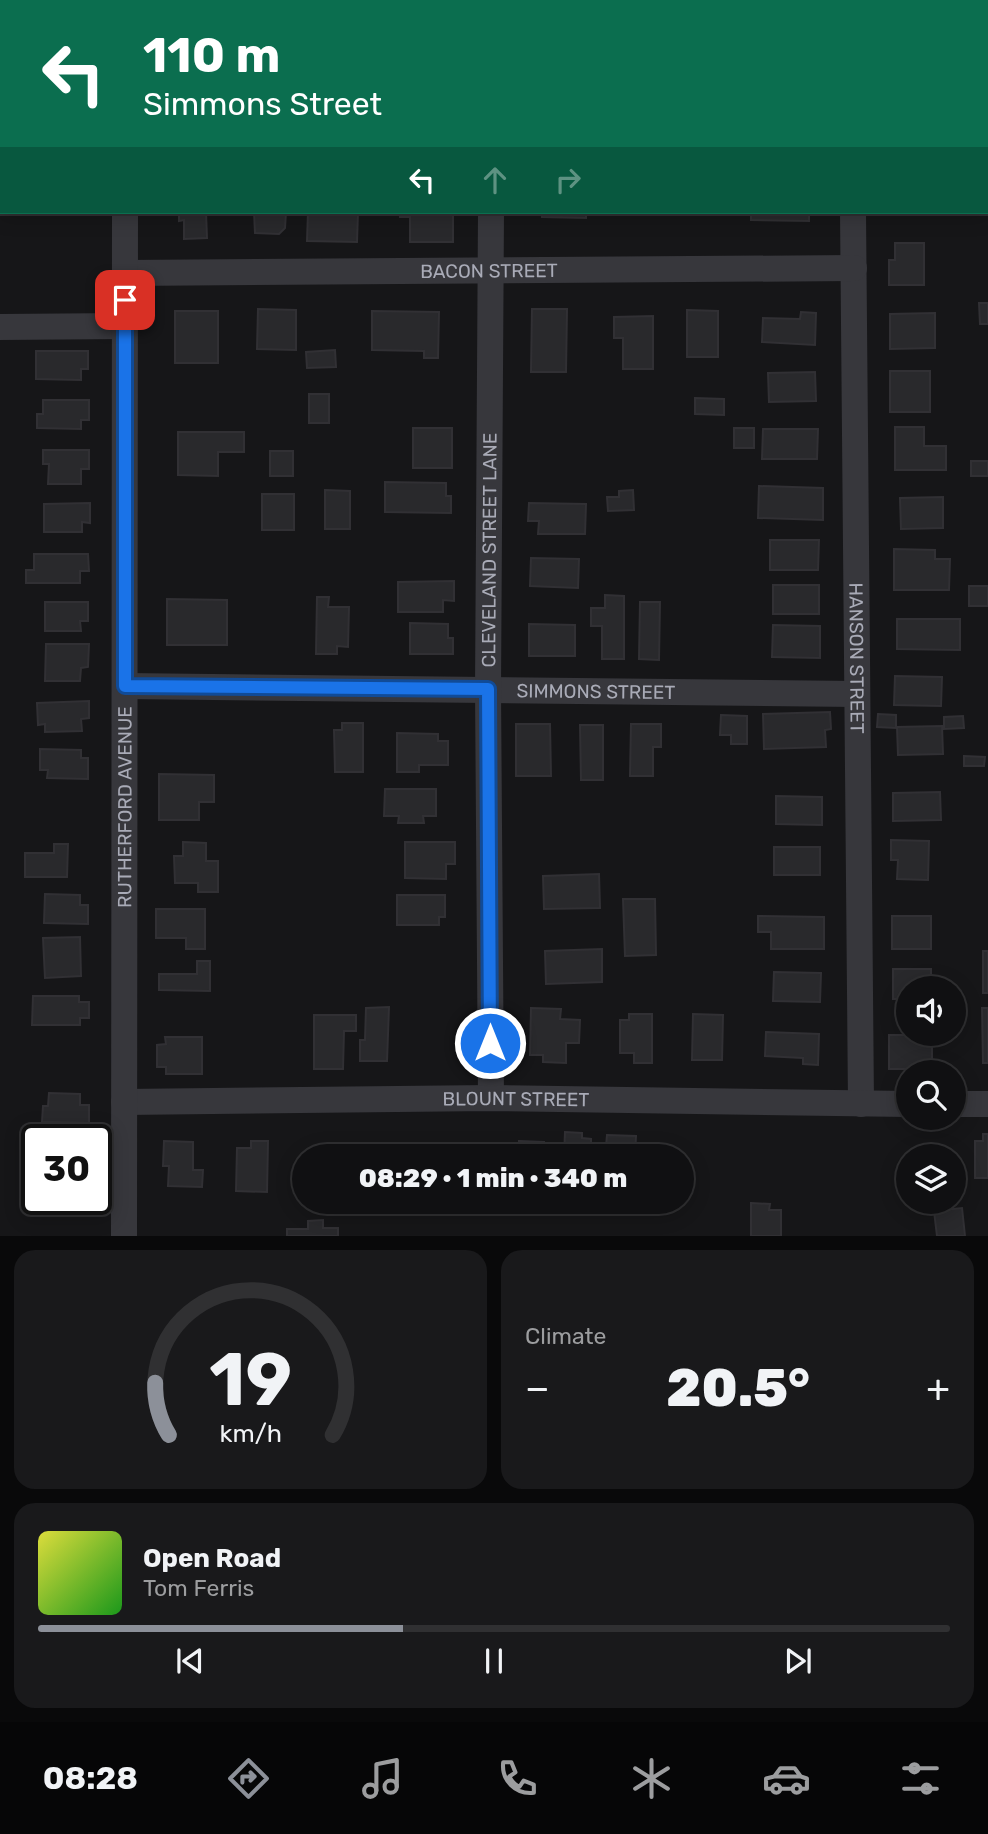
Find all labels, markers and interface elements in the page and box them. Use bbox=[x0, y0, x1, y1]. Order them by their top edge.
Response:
text: 110 m bbox=[143, 26, 280, 84]
icon: left bbox=[28, 28, 119, 119]
text: Simmons Street bbox=[143, 85, 382, 123]
icon: left bbox=[403, 161, 441, 199]
icon: ahead bbox=[476, 161, 514, 199]
icon: right bbox=[549, 161, 587, 199]
street label: BACON STREET bbox=[420, 259, 558, 283]
pin bbox=[95, 270, 155, 330]
icon: arrive bbox=[106, 281, 144, 319]
street label: CLEVELAND STREET LANE bbox=[477, 433, 502, 667]
street label: HANSON STREET bbox=[844, 582, 869, 734]
street label: SIMMONS STREET bbox=[516, 679, 676, 704]
street label: RUTHERFORD AVENUE bbox=[113, 706, 137, 908]
map controls bbox=[896, 976, 966, 1214]
button: sound bbox=[896, 976, 966, 1046]
position arrow bbox=[453, 1006, 527, 1080]
button: search bbox=[896, 1060, 966, 1130]
street label: BLOUNT STREET bbox=[442, 1087, 590, 1111]
speed limit sign: 30 bbox=[21, 1124, 112, 1215]
button: layers bbox=[896, 1144, 966, 1214]
text: 08:29 · 1 min · 340 m bbox=[359, 1163, 627, 1194]
text: Climate bbox=[525, 1322, 606, 1350]
text: 19 bbox=[209, 1338, 292, 1424]
text: 20.5° bbox=[666, 1357, 810, 1419]
text: − bbox=[525, 1365, 550, 1411]
text: + bbox=[926, 1365, 950, 1411]
text: km/h bbox=[219, 1419, 282, 1448]
text: Open Road bbox=[143, 1543, 281, 1574]
text: Tom Ferris bbox=[143, 1574, 254, 1602]
icon: previous bbox=[171, 1642, 209, 1680]
icon: pause bbox=[475, 1642, 513, 1680]
icon: next bbox=[779, 1642, 817, 1680]
icon: directions bbox=[224, 1754, 273, 1803]
icon: music bbox=[358, 1754, 407, 1803]
icon: phone bbox=[493, 1754, 542, 1803]
icon: climate bbox=[627, 1754, 676, 1803]
icon: car bbox=[762, 1754, 811, 1803]
icon: filters bbox=[896, 1754, 945, 1803]
text: 08:28 bbox=[43, 1759, 138, 1797]

